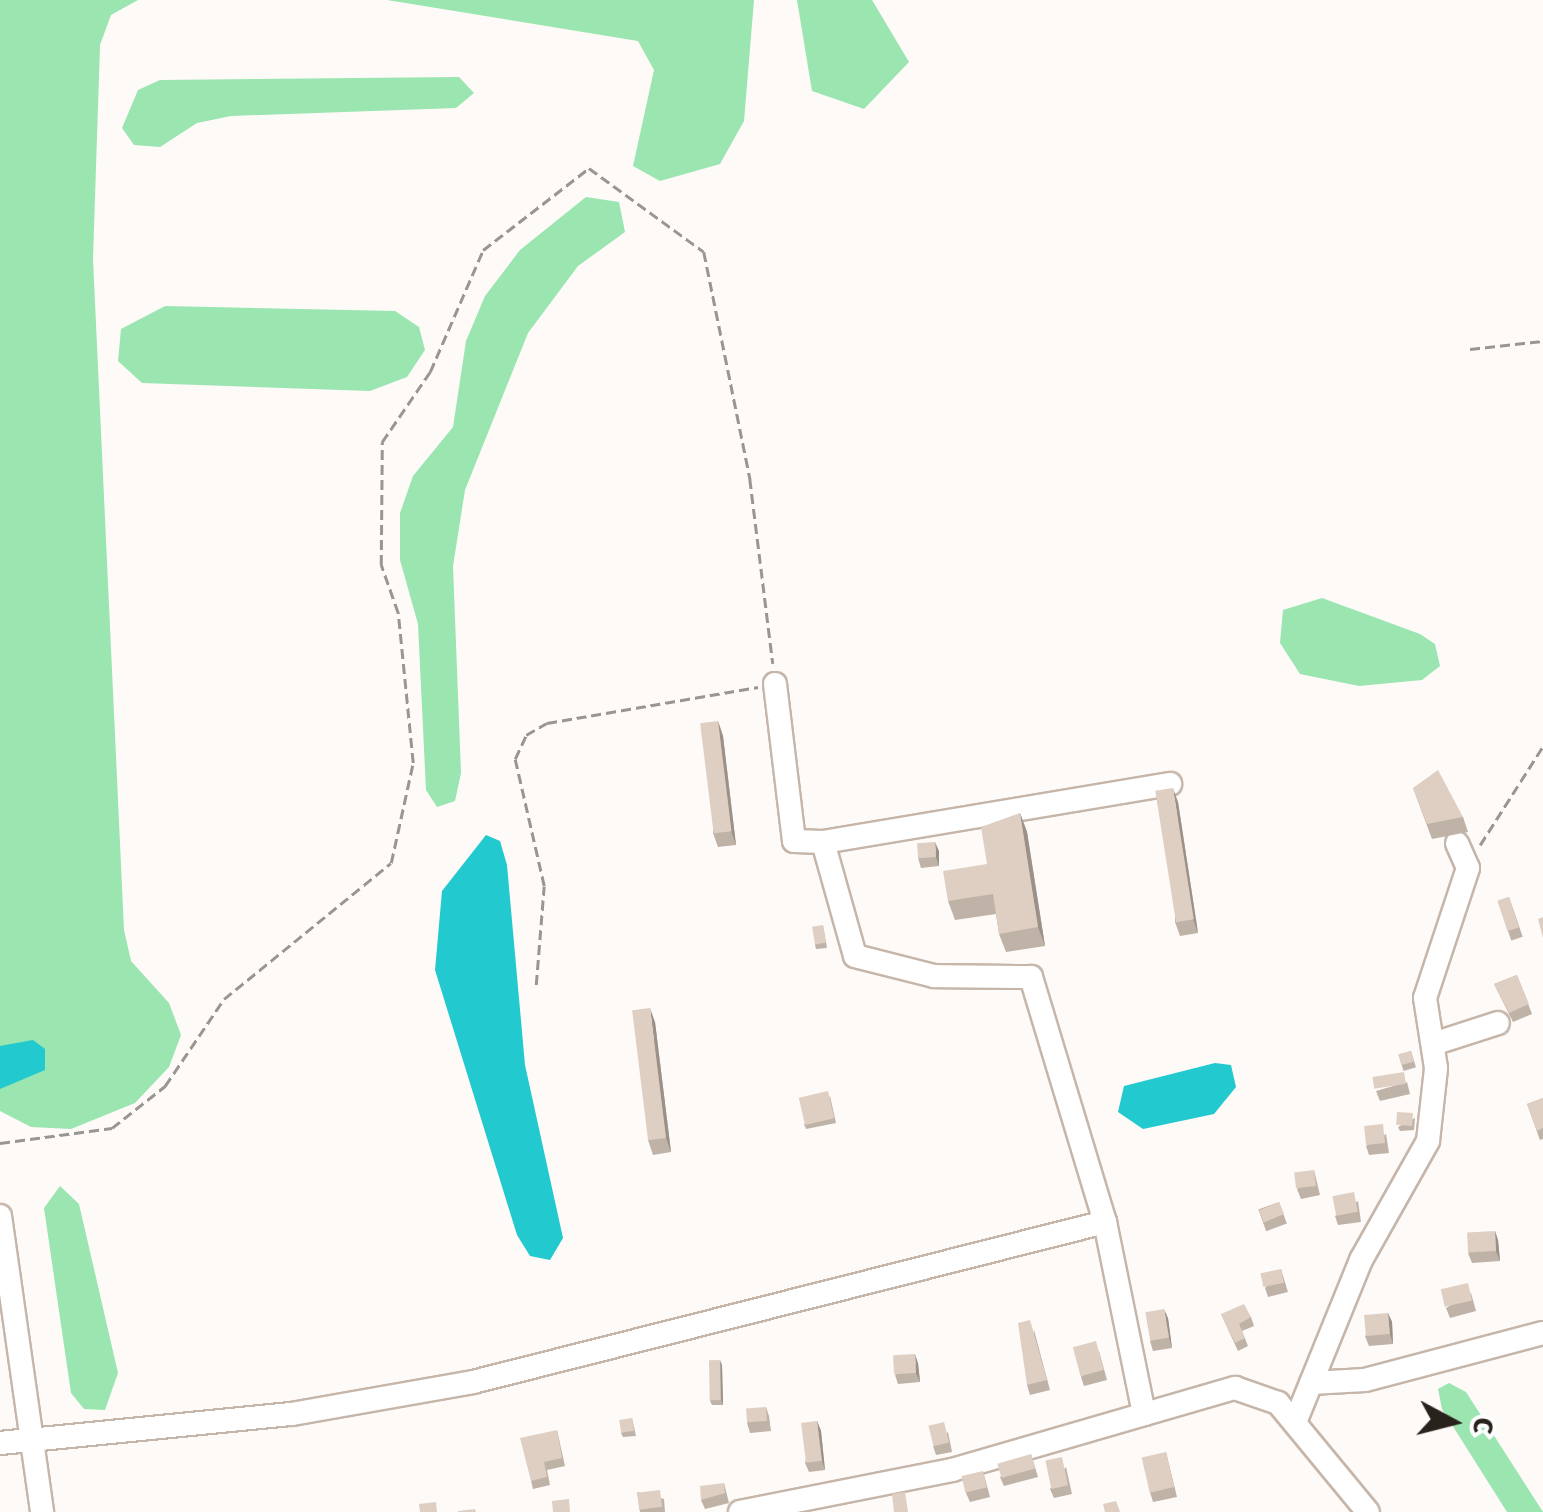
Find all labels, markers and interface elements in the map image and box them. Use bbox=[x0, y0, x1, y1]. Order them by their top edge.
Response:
north arrow bbox=[1403, 1372, 1503, 1472]
text: С bbox=[1466, 1416, 1501, 1436]

